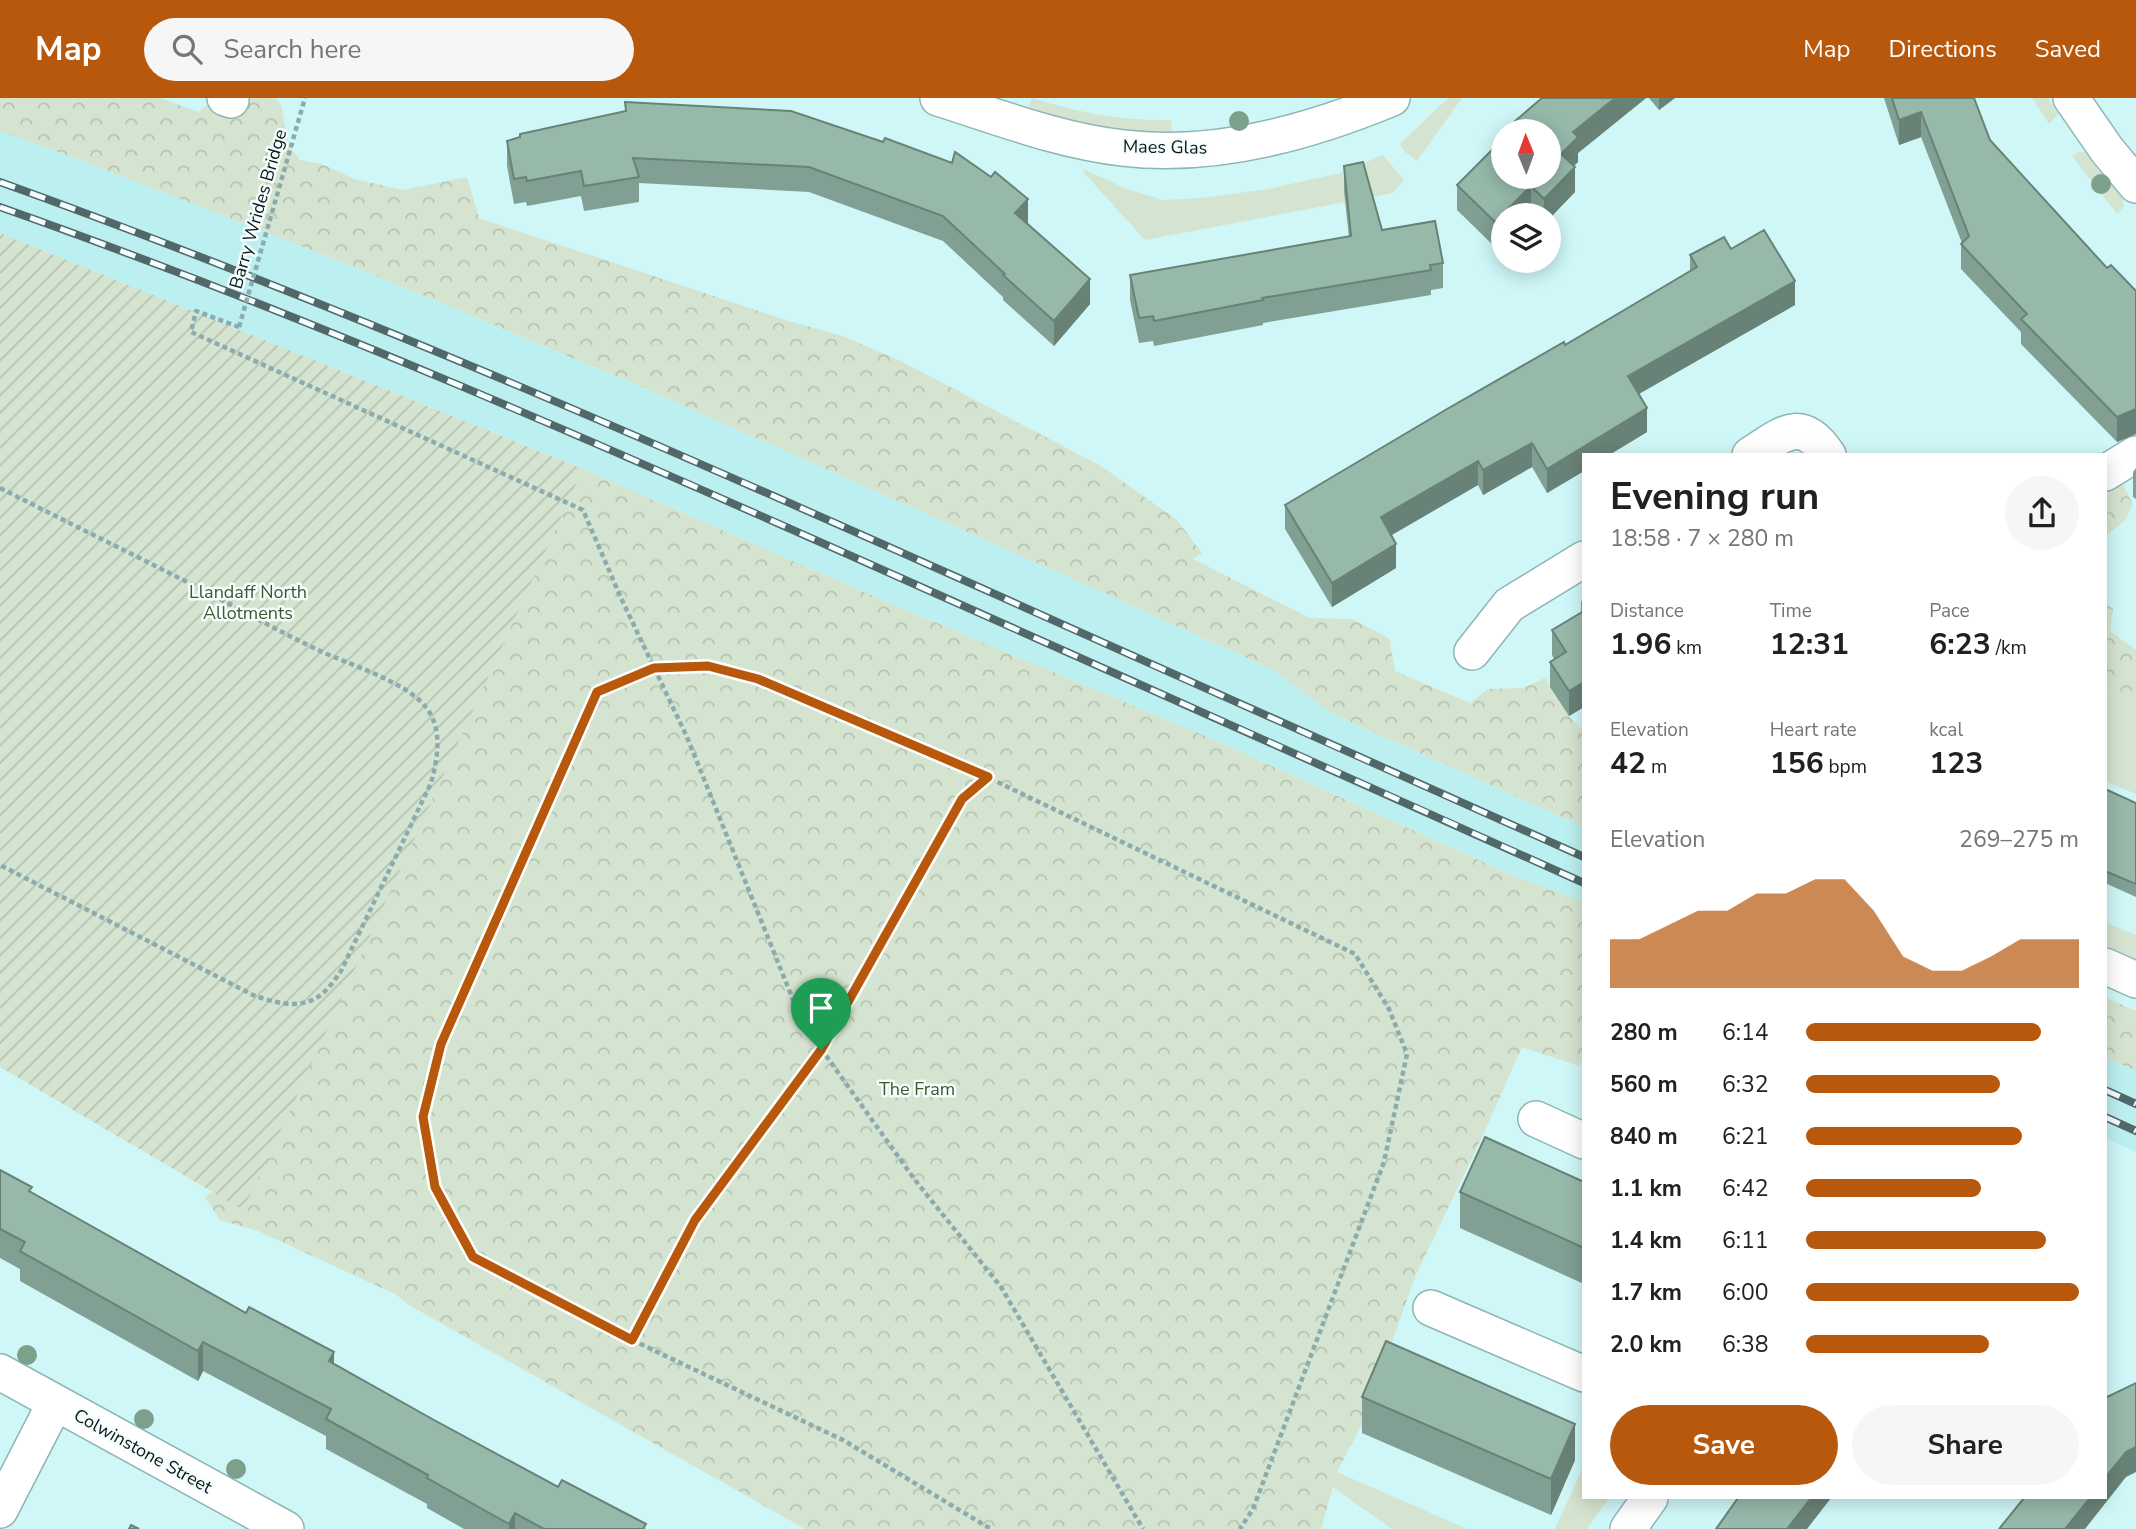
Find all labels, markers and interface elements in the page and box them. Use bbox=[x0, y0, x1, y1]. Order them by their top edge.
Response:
search box bbox=[144, 18, 634, 81]
text: Map bbox=[35, 27, 102, 72]
icon: search bbox=[168, 30, 206, 68]
text: Search here bbox=[224, 32, 361, 67]
text: Map bbox=[1803, 33, 1850, 65]
text: Directions bbox=[1888, 33, 1997, 65]
text: Saved bbox=[2035, 33, 2101, 65]
north arrow bbox=[1491, 119, 1561, 189]
map controls bbox=[1491, 119, 1561, 273]
street label: Barry Wrides Bridge bbox=[224, 126, 292, 292]
street label: Maes Glas bbox=[1123, 134, 1207, 160]
button: layers bbox=[1491, 203, 1561, 273]
text: Evening run bbox=[1610, 471, 1819, 522]
button: share bbox=[2005, 476, 2079, 550]
text: 18:58 · 7 × 280 m bbox=[1610, 523, 1794, 554]
park label: Llandaff North Allotments bbox=[189, 580, 307, 625]
text: Distance bbox=[1610, 598, 1684, 624]
text: Time bbox=[1770, 598, 1812, 624]
text: Pace bbox=[1929, 598, 1970, 624]
text: 1.96 bbox=[1610, 624, 1671, 665]
text: 12:31 bbox=[1770, 624, 1849, 665]
text: 6:23 bbox=[1929, 624, 1991, 665]
text: km bbox=[1671, 635, 1702, 661]
text: /km bbox=[1991, 635, 2027, 661]
text: Elevation bbox=[1610, 717, 1689, 743]
text: Heart rate bbox=[1770, 717, 1857, 743]
text: kcal bbox=[1929, 717, 1963, 743]
text: 42 bbox=[1610, 743, 1646, 784]
text: 156 bbox=[1770, 743, 1824, 784]
text: 123 bbox=[1929, 743, 1983, 784]
text: m bbox=[1646, 754, 1667, 780]
text: bpm bbox=[1824, 754, 1867, 780]
text: Elevation bbox=[1610, 824, 1705, 855]
text: 269–275 m bbox=[1959, 824, 2079, 855]
pin bbox=[791, 978, 851, 1050]
icon: arrive bbox=[802, 989, 840, 1027]
text: 280 m bbox=[1610, 1017, 1678, 1048]
text: 6:14 bbox=[1722, 1017, 1769, 1048]
text: 560 m bbox=[1610, 1069, 1678, 1100]
text: 6:32 bbox=[1722, 1069, 1769, 1100]
park label: The Fram bbox=[879, 1077, 955, 1101]
text: 840 m bbox=[1610, 1121, 1678, 1152]
text: 6:21 bbox=[1722, 1121, 1769, 1152]
text: 1.1 km bbox=[1610, 1173, 1682, 1204]
text: 6:42 bbox=[1722, 1173, 1769, 1204]
text: 1.4 km bbox=[1610, 1225, 1682, 1256]
text: 6:11 bbox=[1722, 1225, 1769, 1256]
text: 1.7 km bbox=[1610, 1277, 1682, 1308]
text: 6:00 bbox=[1722, 1277, 1769, 1308]
text: 2.0 km bbox=[1610, 1329, 1682, 1360]
text: 6:38 bbox=[1722, 1329, 1769, 1360]
street label: Colwinstone Street bbox=[70, 1403, 217, 1499]
button: Save bbox=[1610, 1405, 1838, 1485]
button: Share bbox=[1852, 1405, 2079, 1485]

